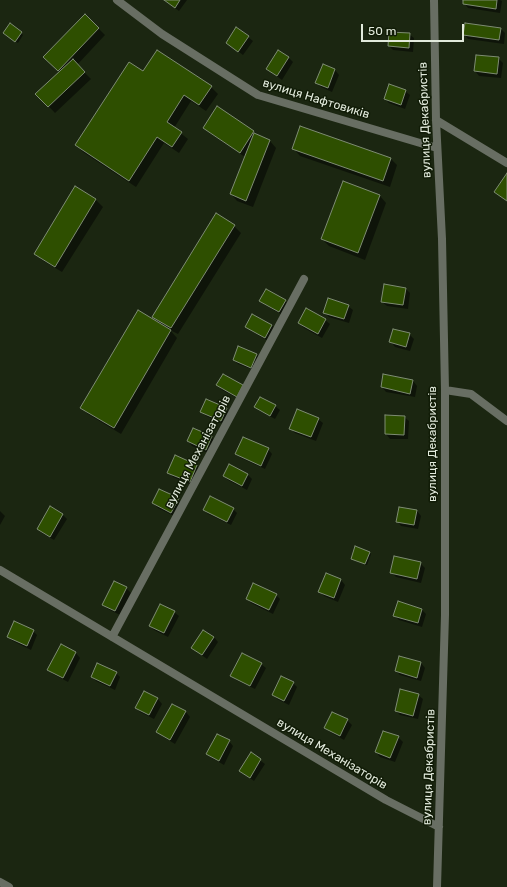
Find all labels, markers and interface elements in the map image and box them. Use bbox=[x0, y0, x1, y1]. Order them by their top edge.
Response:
scale bar bbox=[363, 16, 466, 42]
text: 50 m bbox=[368, 24, 396, 38]
street label: вулиця Декабристів bbox=[416, 62, 434, 178]
street label: вулиця Нафтовиків bbox=[261, 76, 371, 122]
street label: вулиця Декабристів bbox=[426, 386, 440, 502]
street label: вулиця Механізаторів bbox=[162, 393, 234, 511]
street label: вулиця Декабристів bbox=[420, 709, 438, 825]
street label: вулиця Механізаторів bbox=[274, 715, 390, 793]

